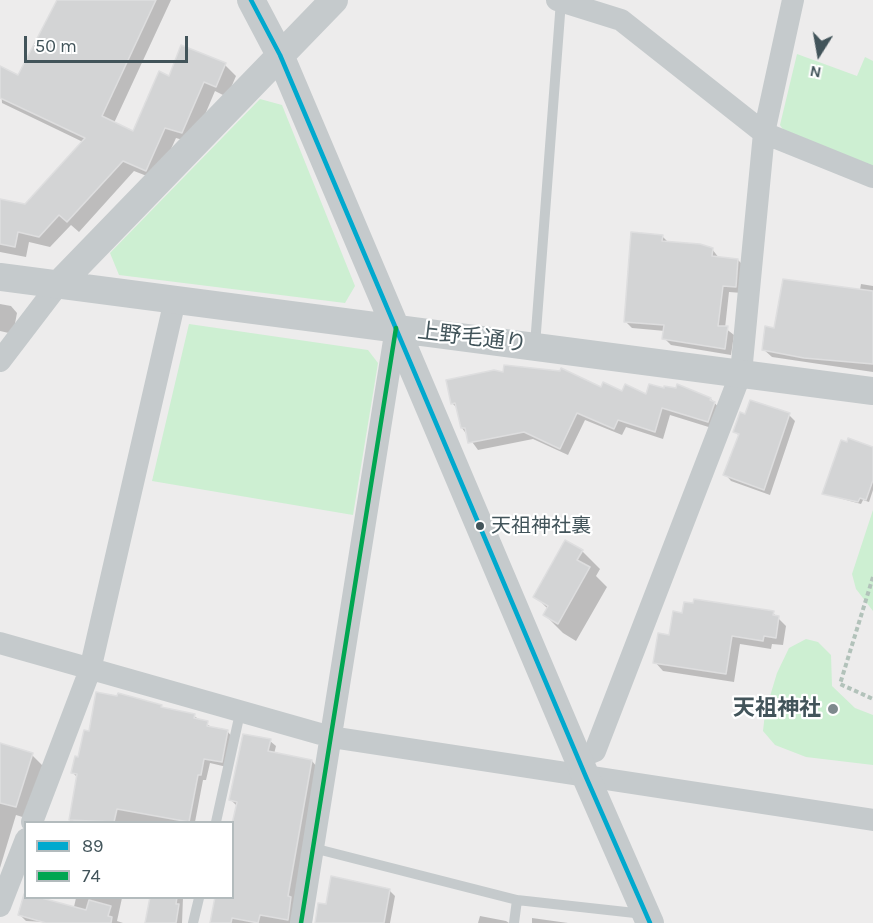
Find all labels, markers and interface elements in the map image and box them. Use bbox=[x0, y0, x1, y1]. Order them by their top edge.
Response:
scale bar bbox=[27, 24, 190, 62]
north arrow bbox=[789, 24, 849, 84]
text: 50 m bbox=[35, 35, 77, 57]
text: N bbox=[808, 62, 823, 83]
street label: 上野毛通り bbox=[416, 318, 528, 358]
place label: 天祖神社裏 bbox=[491, 514, 591, 538]
marker: 天祖神社裏 bbox=[474, 520, 486, 532]
place label: 天祖神社 bbox=[733, 696, 821, 722]
marker: 天祖神社 bbox=[826, 702, 840, 716]
legend bbox=[24, 821, 234, 899]
text: 89 bbox=[82, 835, 104, 857]
text: 74 bbox=[82, 865, 101, 887]

